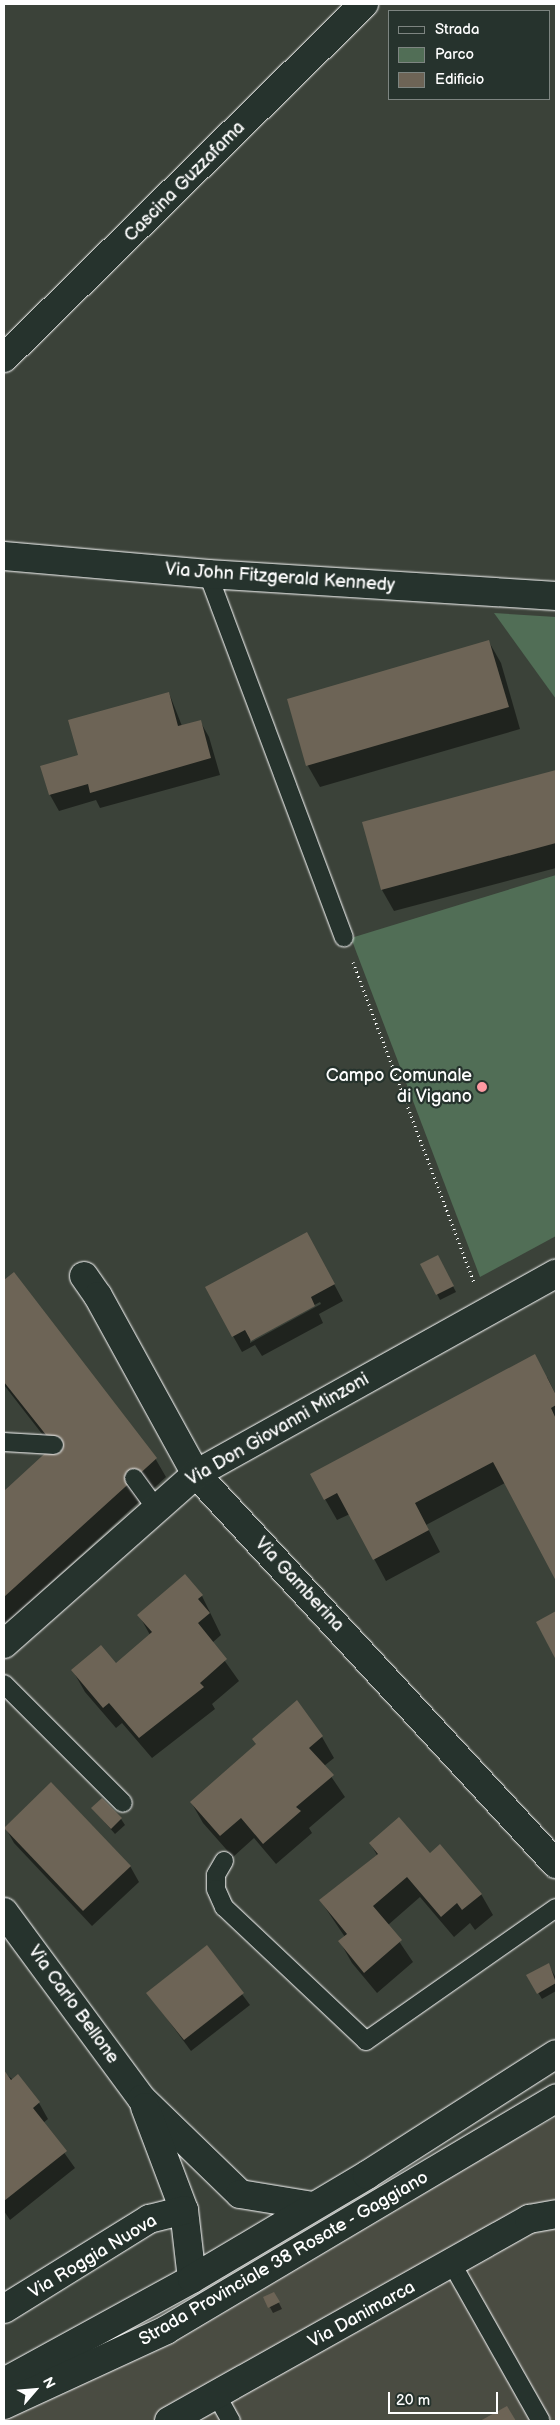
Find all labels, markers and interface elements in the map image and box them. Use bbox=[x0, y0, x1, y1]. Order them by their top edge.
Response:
legend bbox=[388, 10, 550, 100]
text: Strada bbox=[435, 20, 479, 39]
text: Parco bbox=[435, 45, 474, 64]
text: Edificio bbox=[435, 70, 484, 89]
street label: Cascina Guzzafama bbox=[120, 117, 250, 247]
street label: Via John Fitzgerald Kennedy bbox=[164, 559, 396, 597]
place label: Campo Comunale di Vigano bbox=[326, 1066, 472, 1108]
marker: Campo Comunale di Vigano bbox=[476, 1081, 488, 1093]
street label: Via Don Giovanni Minzoni bbox=[183, 1369, 373, 1491]
street label: Via Gamberina bbox=[250, 1533, 348, 1637]
street label: Via Carlo Bellone bbox=[23, 1942, 123, 2068]
street label: Strada Provinciale 38 Rosate - Gaggiano bbox=[135, 2167, 433, 2351]
street label: Via Roggia Nuova bbox=[25, 2210, 161, 2304]
street label: Via Danimarca bbox=[305, 2277, 419, 2353]
north arrow bbox=[10, 2365, 60, 2415]
text: N bbox=[39, 2374, 59, 2391]
scale bar bbox=[390, 2382, 500, 2414]
text: 20 m bbox=[396, 2391, 430, 2410]

